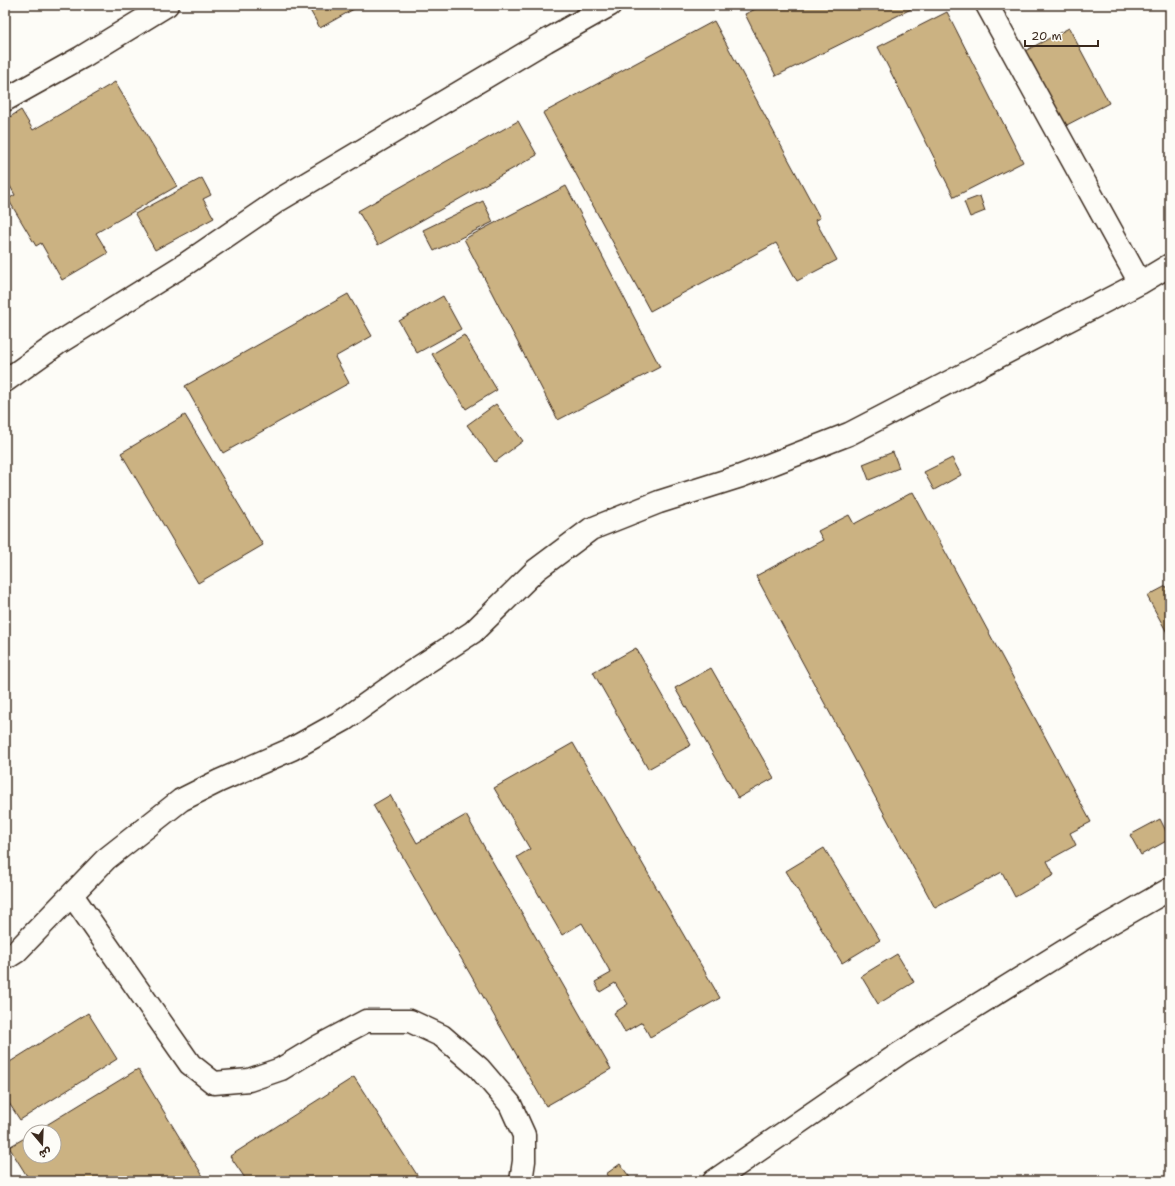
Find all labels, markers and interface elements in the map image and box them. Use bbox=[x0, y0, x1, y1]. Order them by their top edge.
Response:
scale bar bbox=[1025, 22, 1098, 48]
text: 20 m bbox=[1031, 28, 1062, 44]
north arrow bbox=[22, 1124, 62, 1164]
text: ش bbox=[37, 1144, 53, 1162]

